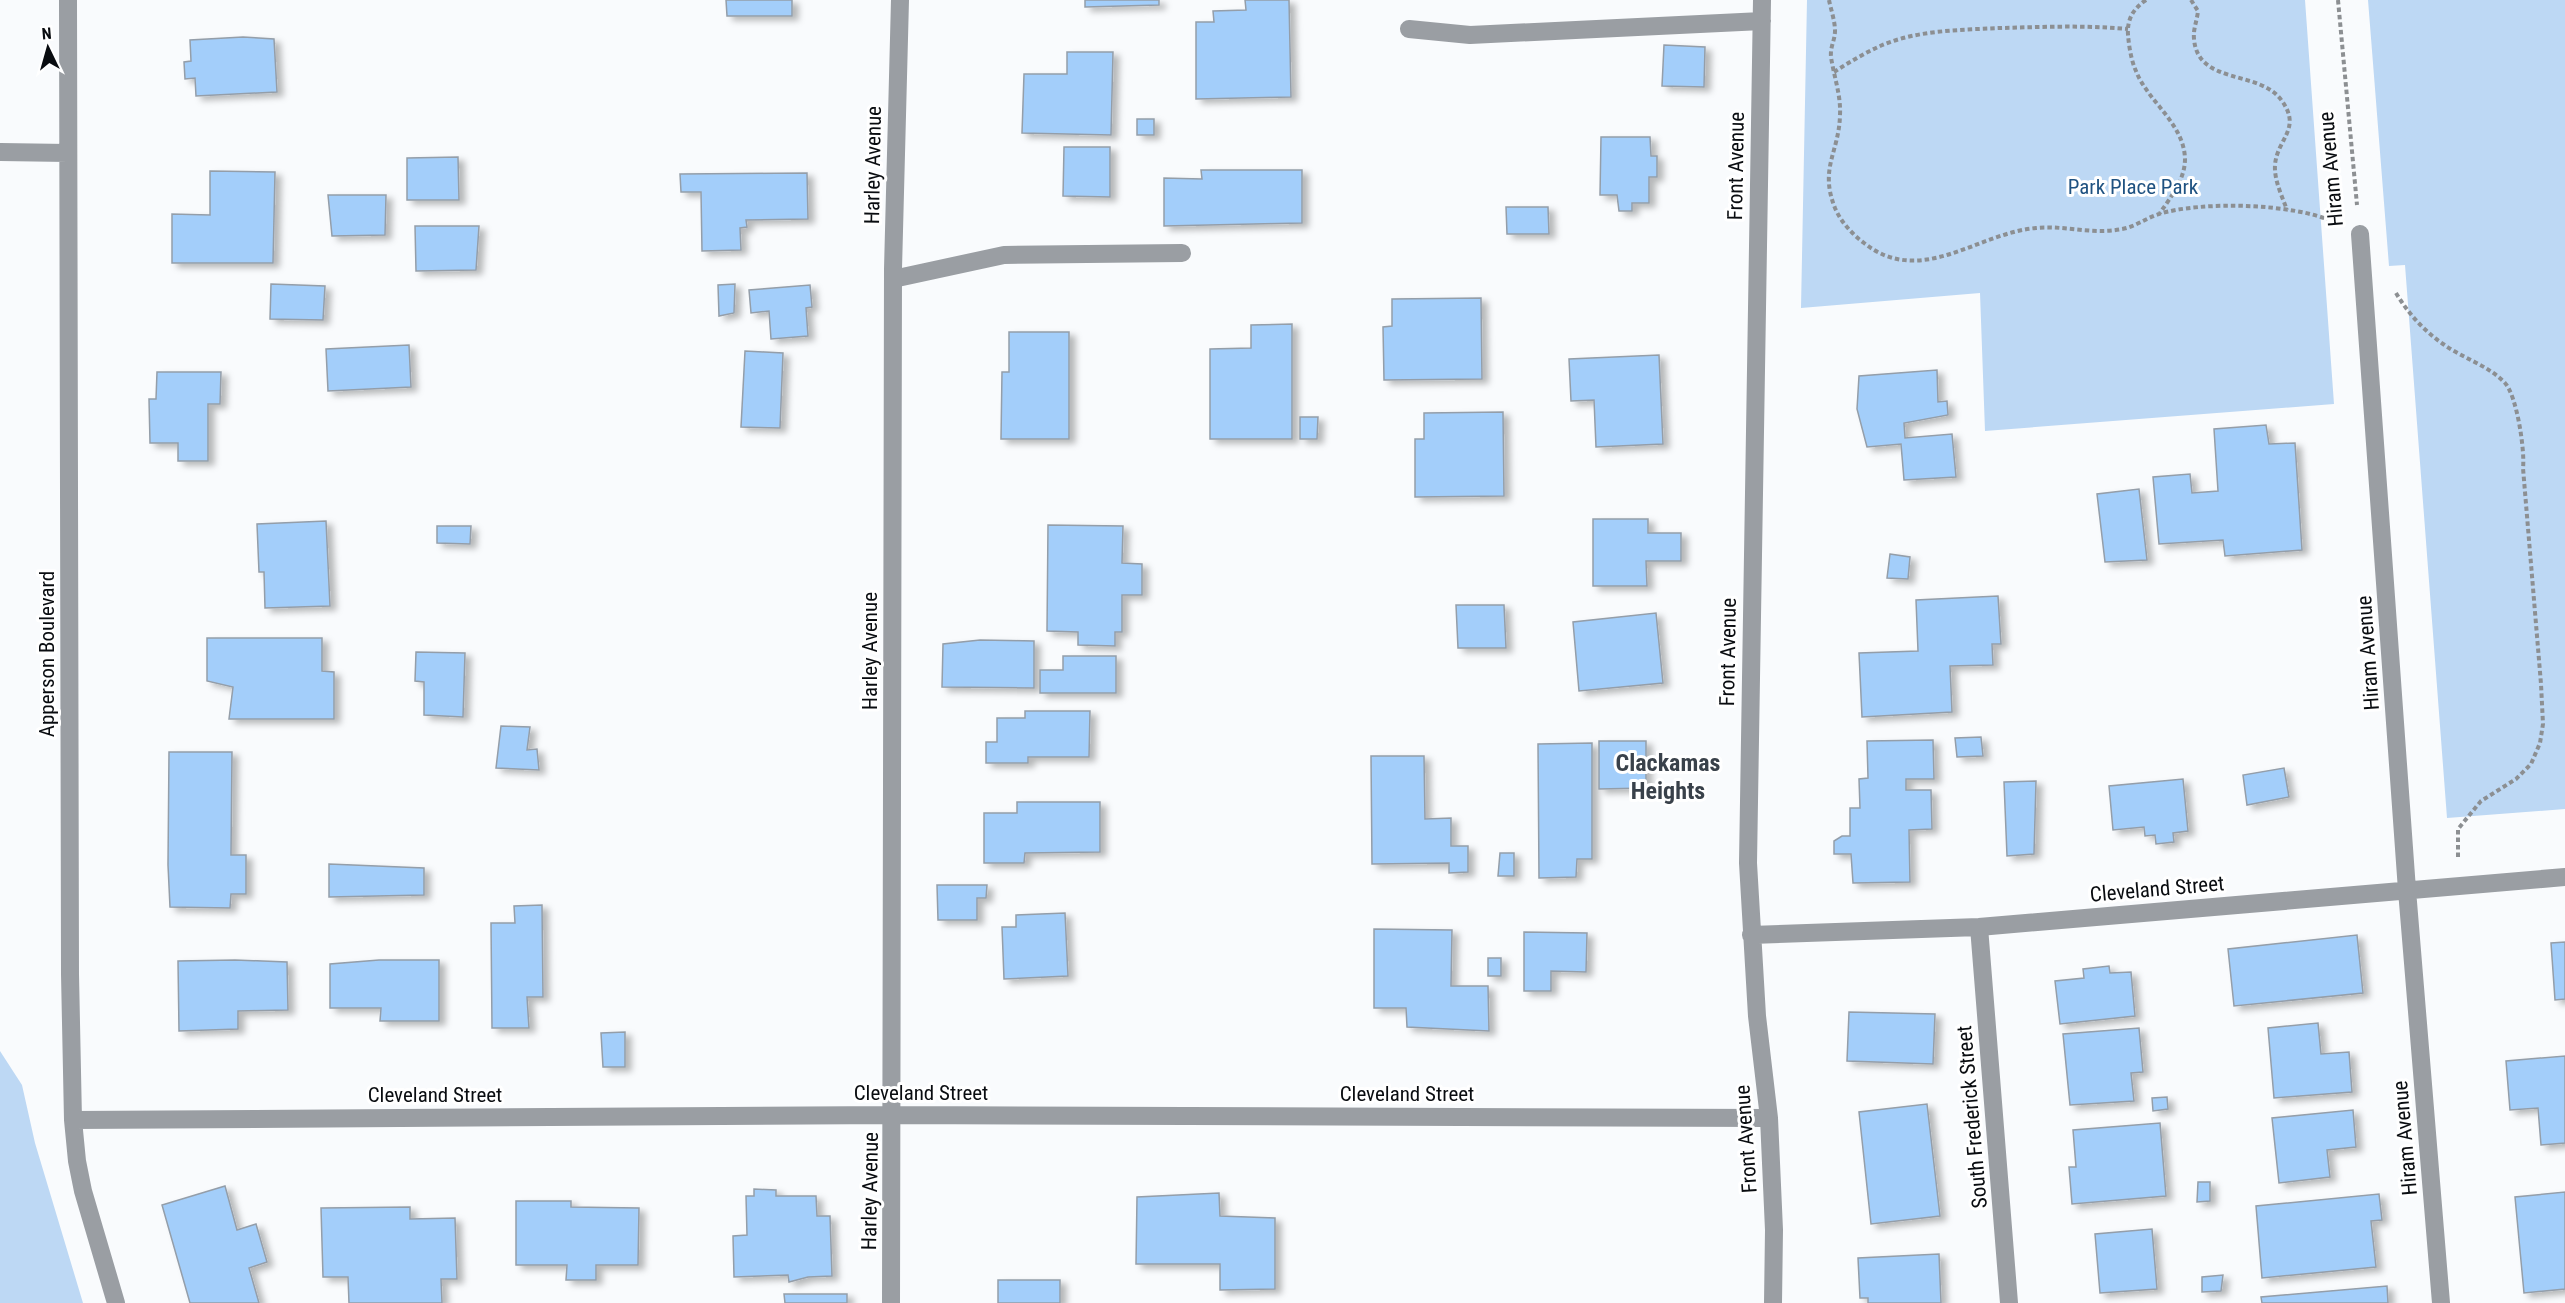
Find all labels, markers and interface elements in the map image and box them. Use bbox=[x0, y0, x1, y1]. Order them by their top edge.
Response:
north arrow bbox=[18, 18, 78, 78]
text: N bbox=[41, 24, 52, 43]
street label: Harley Avenue bbox=[860, 106, 886, 224]
street label: Hiram Avenue bbox=[2314, 111, 2348, 227]
street label: Front Avenue bbox=[1723, 112, 1749, 220]
park label: Park Place Park bbox=[2068, 175, 2199, 199]
street label: Apperson Boulevard bbox=[35, 571, 59, 737]
street label: Harley Avenue bbox=[858, 592, 882, 710]
street label: Hiram Avenue bbox=[2352, 595, 2384, 711]
street label: Front Avenue bbox=[1715, 598, 1741, 706]
district label: Clackamas Heights bbox=[1616, 749, 1721, 805]
street label: Cleveland Street bbox=[2089, 871, 2225, 907]
street label: South Frederick Street bbox=[1952, 1025, 1992, 1209]
street label: Hiram Avenue bbox=[2388, 1080, 2422, 1196]
street label: Cleveland Street bbox=[854, 1081, 988, 1105]
street label: Cleveland Street bbox=[1340, 1082, 1474, 1106]
street label: Cleveland Street bbox=[368, 1083, 502, 1107]
street label: Front Avenue bbox=[1730, 1084, 1762, 1194]
street label: Harley Avenue bbox=[857, 1132, 883, 1250]

